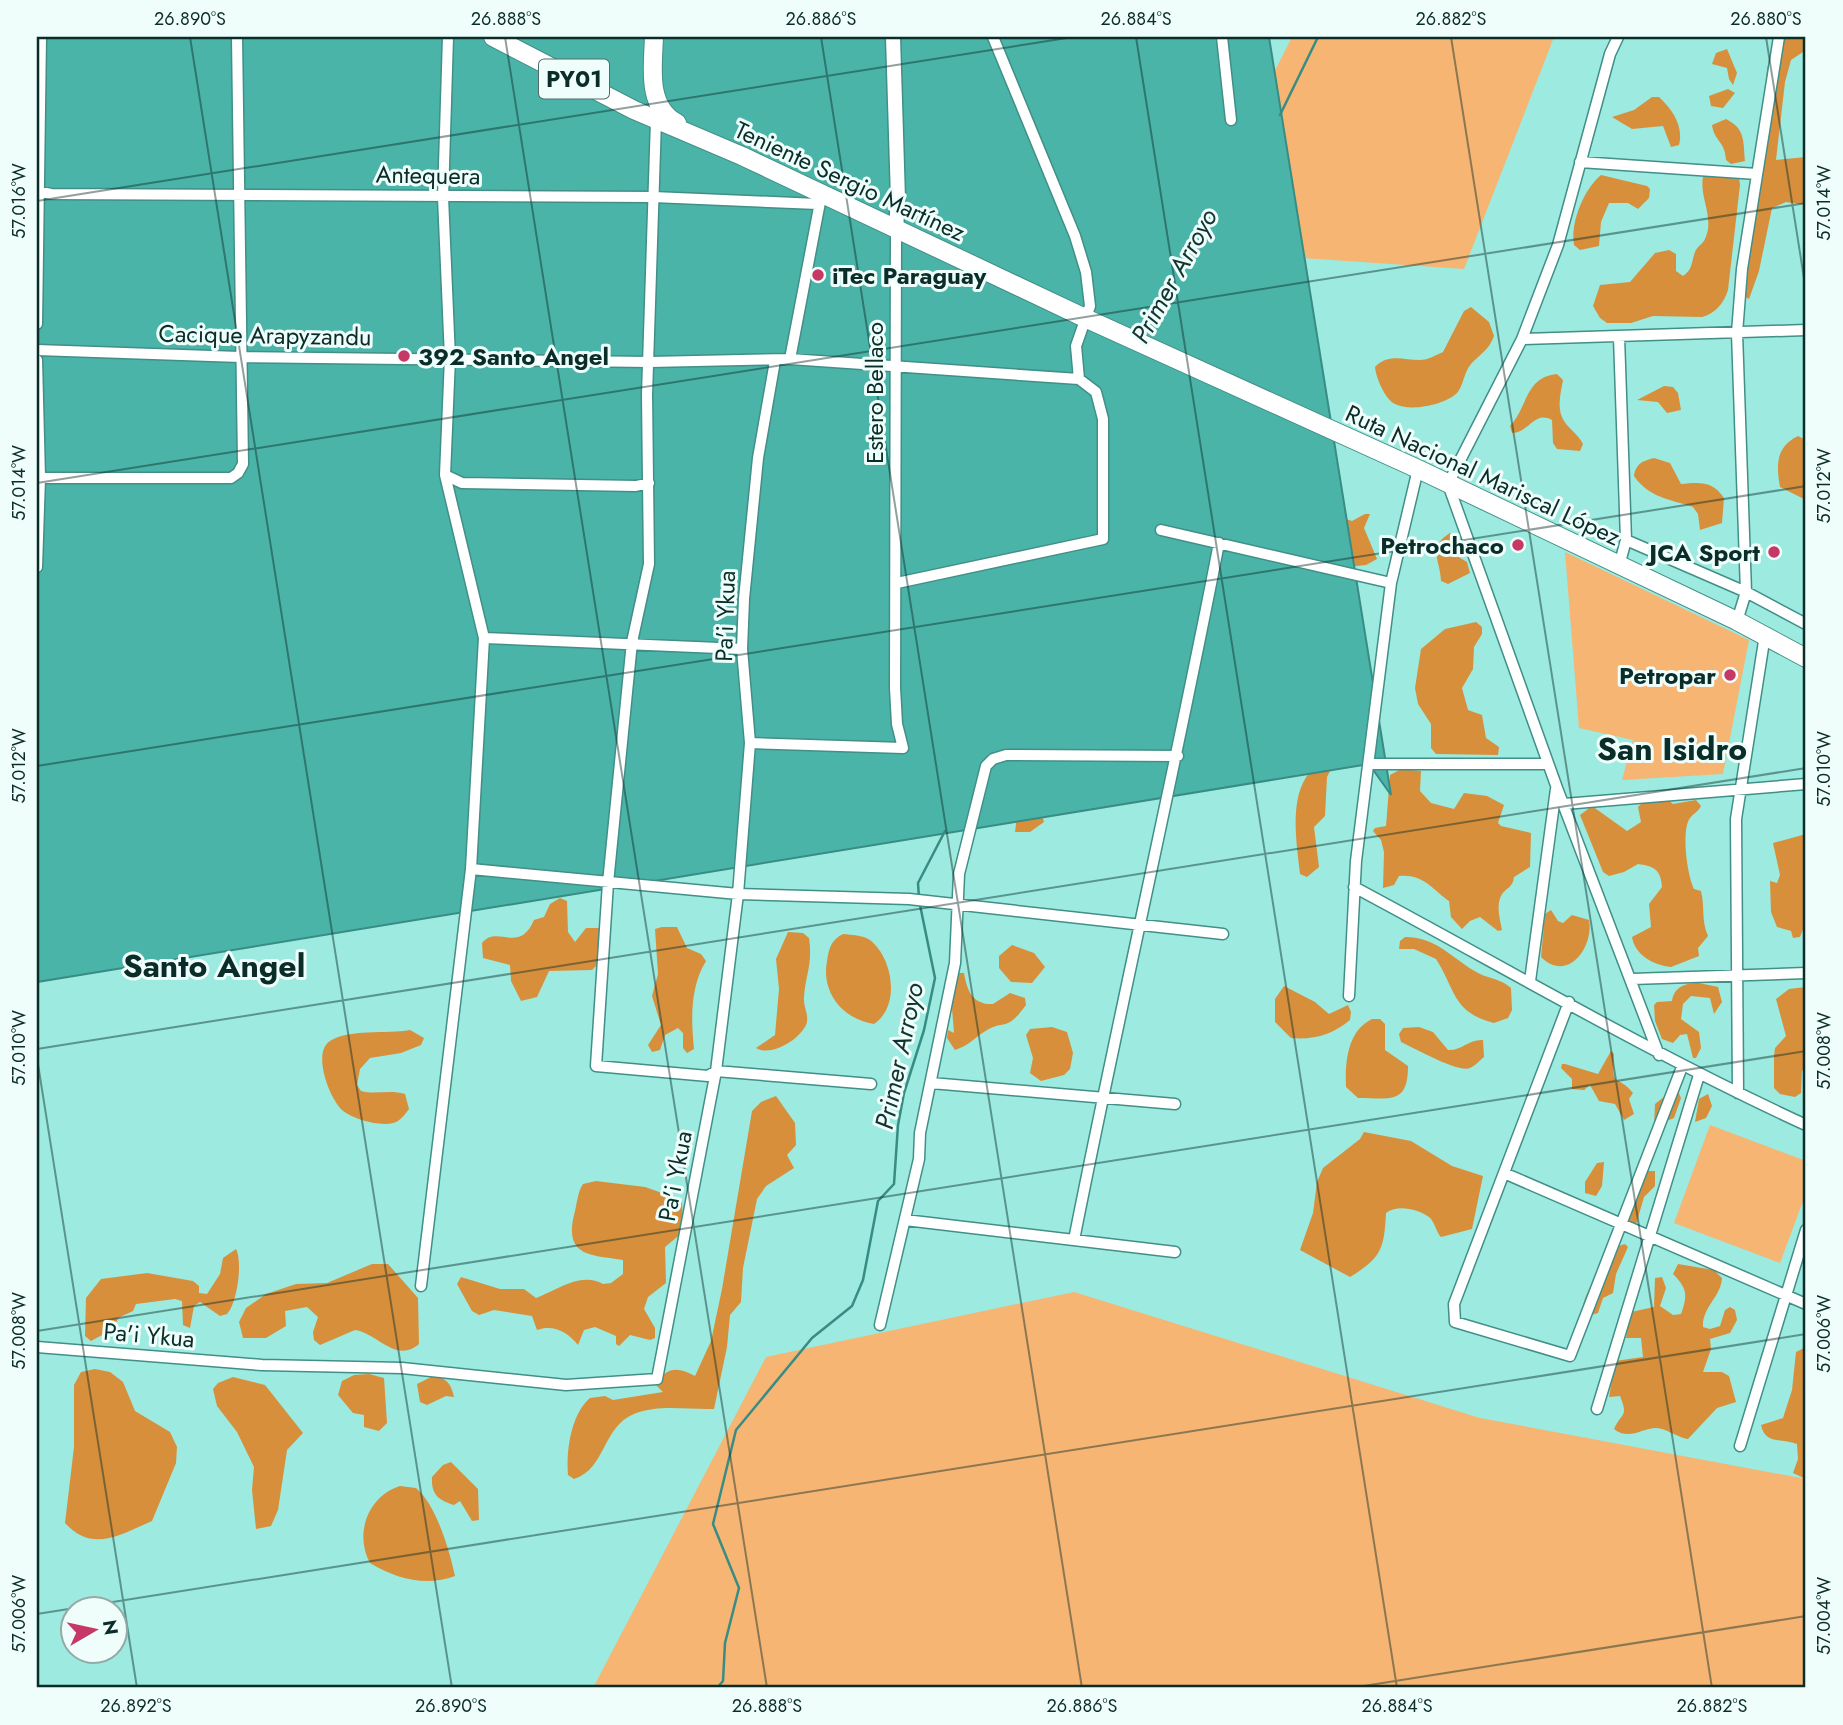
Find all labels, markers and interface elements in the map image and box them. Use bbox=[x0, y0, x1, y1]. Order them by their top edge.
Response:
text: 26.890°S bbox=[154, 6, 226, 32]
text: 26.888°S bbox=[471, 6, 541, 32]
text: 26.886°S bbox=[786, 6, 857, 32]
text: 26.884°S bbox=[1100, 6, 1172, 32]
text: 26.882°S bbox=[1416, 6, 1487, 32]
text: 26.880°S bbox=[1730, 6, 1802, 32]
road number: PY01 bbox=[539, 60, 609, 99]
street label: Teniente Sergio Martínez bbox=[729, 112, 971, 250]
street label: Antequera bbox=[375, 157, 481, 193]
text: 57.016°W bbox=[6, 163, 32, 239]
text: 57.014°W bbox=[1811, 165, 1837, 241]
water label: Primer Arroyo bbox=[1121, 201, 1227, 350]
place label: iTec Paraguay bbox=[832, 258, 987, 293]
marker: iTec Paraguay bbox=[810, 267, 826, 283]
street label: Cacique Arapyzandu bbox=[158, 316, 372, 354]
street label: Estero Bellaco bbox=[857, 322, 892, 464]
place label: 392 Santo Angel bbox=[418, 339, 609, 374]
marker: 392 Santo Angel bbox=[396, 348, 412, 364]
street label: Ruta Nacional Mariscal López bbox=[1340, 396, 1626, 554]
text: 57.014°W bbox=[6, 445, 32, 521]
text: 57.012°W bbox=[1811, 448, 1837, 524]
place label: Petrochaco bbox=[1380, 528, 1504, 563]
place label: JCA Sport bbox=[1645, 535, 1760, 570]
marker: Petrochaco bbox=[1510, 537, 1526, 553]
marker: JCA Sport bbox=[1766, 544, 1782, 560]
street label: Pa'i Ykua bbox=[706, 570, 744, 662]
place label: Petropar bbox=[1619, 658, 1716, 693]
marker: Petropar bbox=[1722, 667, 1738, 683]
district label: San Isidro bbox=[1597, 726, 1747, 772]
text: 57.012°W bbox=[6, 728, 32, 804]
text: 57.010°W bbox=[1811, 731, 1837, 807]
district label: Santo Angel bbox=[123, 943, 305, 989]
water label: Primer Arroyo bbox=[865, 979, 933, 1133]
text: 57.010°W bbox=[6, 1010, 32, 1086]
text: 57.008°W bbox=[1811, 1012, 1837, 1090]
street label: Pa'i Ykua bbox=[649, 1128, 701, 1224]
text: 57.008°W bbox=[6, 1292, 32, 1370]
text: 57.006°W bbox=[1811, 1295, 1837, 1373]
street label: Pa'i Ykua bbox=[102, 1314, 196, 1356]
text: 57.006°W bbox=[6, 1575, 32, 1653]
text: 57.004°W bbox=[1811, 1577, 1837, 1655]
north arrow bbox=[60, 1596, 130, 1666]
text: N bbox=[96, 1618, 125, 1637]
text: 26.892°S bbox=[100, 1693, 172, 1719]
text: 26.890°S bbox=[415, 1693, 487, 1719]
text: 26.888°S bbox=[732, 1693, 802, 1719]
text: 26.886°S bbox=[1047, 1693, 1118, 1719]
text: 26.884°S bbox=[1361, 1693, 1433, 1719]
text: 26.882°S bbox=[1677, 1693, 1748, 1719]

